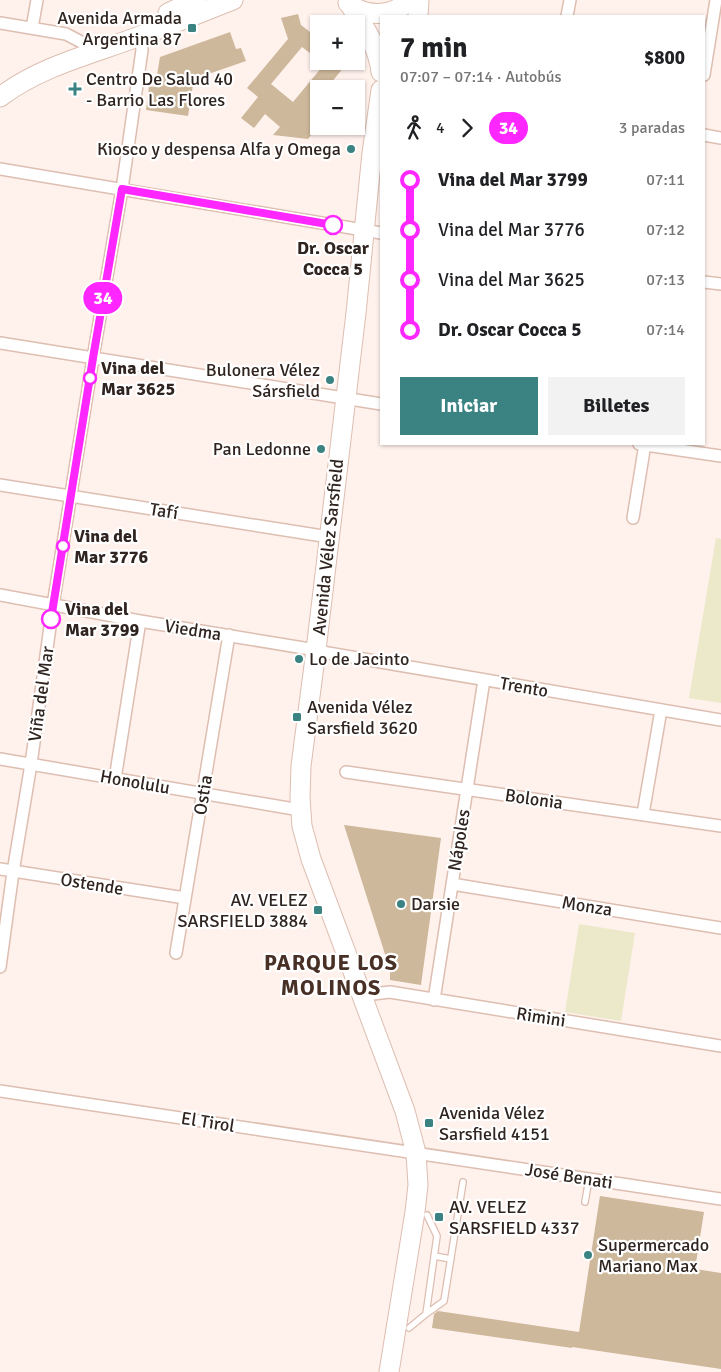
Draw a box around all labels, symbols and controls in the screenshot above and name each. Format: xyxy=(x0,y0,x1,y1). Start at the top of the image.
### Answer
place label: Avenida Armada Argentina 87 xyxy=(57,7,182,50)
map controls xyxy=(310,15,365,135)
button: + xyxy=(310,15,365,70)
marker: Avenida Armada Argentina 87 xyxy=(186,22,198,34)
text: 7 min xyxy=(400,31,468,65)
text: $800 xyxy=(644,46,685,70)
text: 07:07 – 07:14 · Autobús xyxy=(400,67,561,87)
place label: Centro De Salud 40 - Barrio Las Flores xyxy=(86,68,233,111)
button: − xyxy=(310,80,365,135)
marker: Centro De Salud 40 - Barrio Las Flores xyxy=(68,82,82,96)
icon: walk xyxy=(400,114,428,142)
icon: forward xyxy=(453,114,481,142)
text: 34 xyxy=(499,117,518,139)
text: 4 xyxy=(436,118,445,138)
text: 3 paradas xyxy=(619,118,685,138)
place label: Kiosco y despensa Alfa y Omega xyxy=(97,138,341,160)
marker: Kiosco y despensa Alfa y Omega xyxy=(345,143,357,155)
text: Vina del Mar 3799 xyxy=(438,168,588,192)
text: 07:11 xyxy=(646,170,685,190)
marker: Dr. Oscar Cocca 5 xyxy=(323,215,343,235)
text: Vina del Mar 3776 xyxy=(438,218,585,242)
text: 07:12 xyxy=(646,220,685,240)
place label: Dr. Oscar Cocca 5 xyxy=(297,237,370,280)
text: Vina del Mar 3625 xyxy=(438,268,585,292)
text: 07:13 xyxy=(646,270,685,290)
line badge: 34 xyxy=(80,282,126,314)
text: 34 xyxy=(93,287,113,309)
text: Dr. Oscar Cocca 5 xyxy=(438,318,582,342)
text: 07:14 xyxy=(646,320,685,340)
place label: Vina del Mar 3625 xyxy=(101,357,175,400)
place label: Bulonera Vélez Sársfield xyxy=(206,359,320,402)
marker: Vina del Mar 3625 xyxy=(83,371,97,385)
marker: Bulonera Vélez Sársfield xyxy=(324,374,336,386)
button: Iniciar xyxy=(400,377,538,435)
button: Billetes xyxy=(548,377,685,435)
place label: Pan Ledonne xyxy=(213,438,311,460)
marker: Pan Ledonne xyxy=(315,443,327,455)
street label: Avenida Vélez Sarsfield xyxy=(308,458,348,636)
street label: Tafí xyxy=(148,498,180,524)
place label: Vina del Mar 3776 xyxy=(74,525,149,568)
marker: Vina del Mar 3776 xyxy=(56,539,70,553)
place label: Vina del Mar 3799 xyxy=(65,598,140,641)
marker: Vina del Mar 3799 xyxy=(41,609,61,629)
street label: Viedma xyxy=(163,615,223,645)
street label: Viña del Mar xyxy=(23,644,59,743)
place label: Lo de Jacinto xyxy=(309,648,409,670)
marker: Lo de Jacinto xyxy=(293,653,305,665)
street label: Trento xyxy=(498,672,550,702)
place label: Avenida Vélez Sarsfield 3620 xyxy=(307,696,418,739)
marker: Avenida Vélez Sarsfield 3620 xyxy=(291,711,303,723)
street label: Honolulu xyxy=(98,765,172,799)
street label: Ostia xyxy=(189,773,217,817)
street label: Bolonia xyxy=(503,784,565,814)
street label: Nápoles xyxy=(443,807,475,872)
street label: Ostende xyxy=(59,868,125,900)
place label: AV. VELEZ SARSFIELD 3884 xyxy=(178,889,308,932)
street label: Monza xyxy=(560,891,614,921)
place label: Darsie xyxy=(411,893,460,915)
marker: Darsie xyxy=(395,898,407,910)
marker: AV. VELEZ SARSFIELD 3884 xyxy=(312,904,324,916)
district label: PARQUE LOS MOLINOS xyxy=(264,949,398,1001)
street label: Rimini xyxy=(515,1002,567,1032)
place label: Avenida Vélez Sarsfield 4151 xyxy=(439,1102,550,1145)
street label: El Tirol xyxy=(180,1107,236,1137)
marker: Avenida Vélez Sarsfield 4151 xyxy=(423,1117,435,1129)
street label: José Benati xyxy=(524,1158,614,1194)
place label: AV. VELEZ SARSFIELD 4337 xyxy=(449,1196,579,1239)
marker: AV. VELEZ SARSFIELD 4337 xyxy=(433,1211,445,1223)
place label: Supermercado Mariano Max xyxy=(598,1234,709,1277)
marker: Supermercado Mariano Max xyxy=(582,1249,594,1261)

